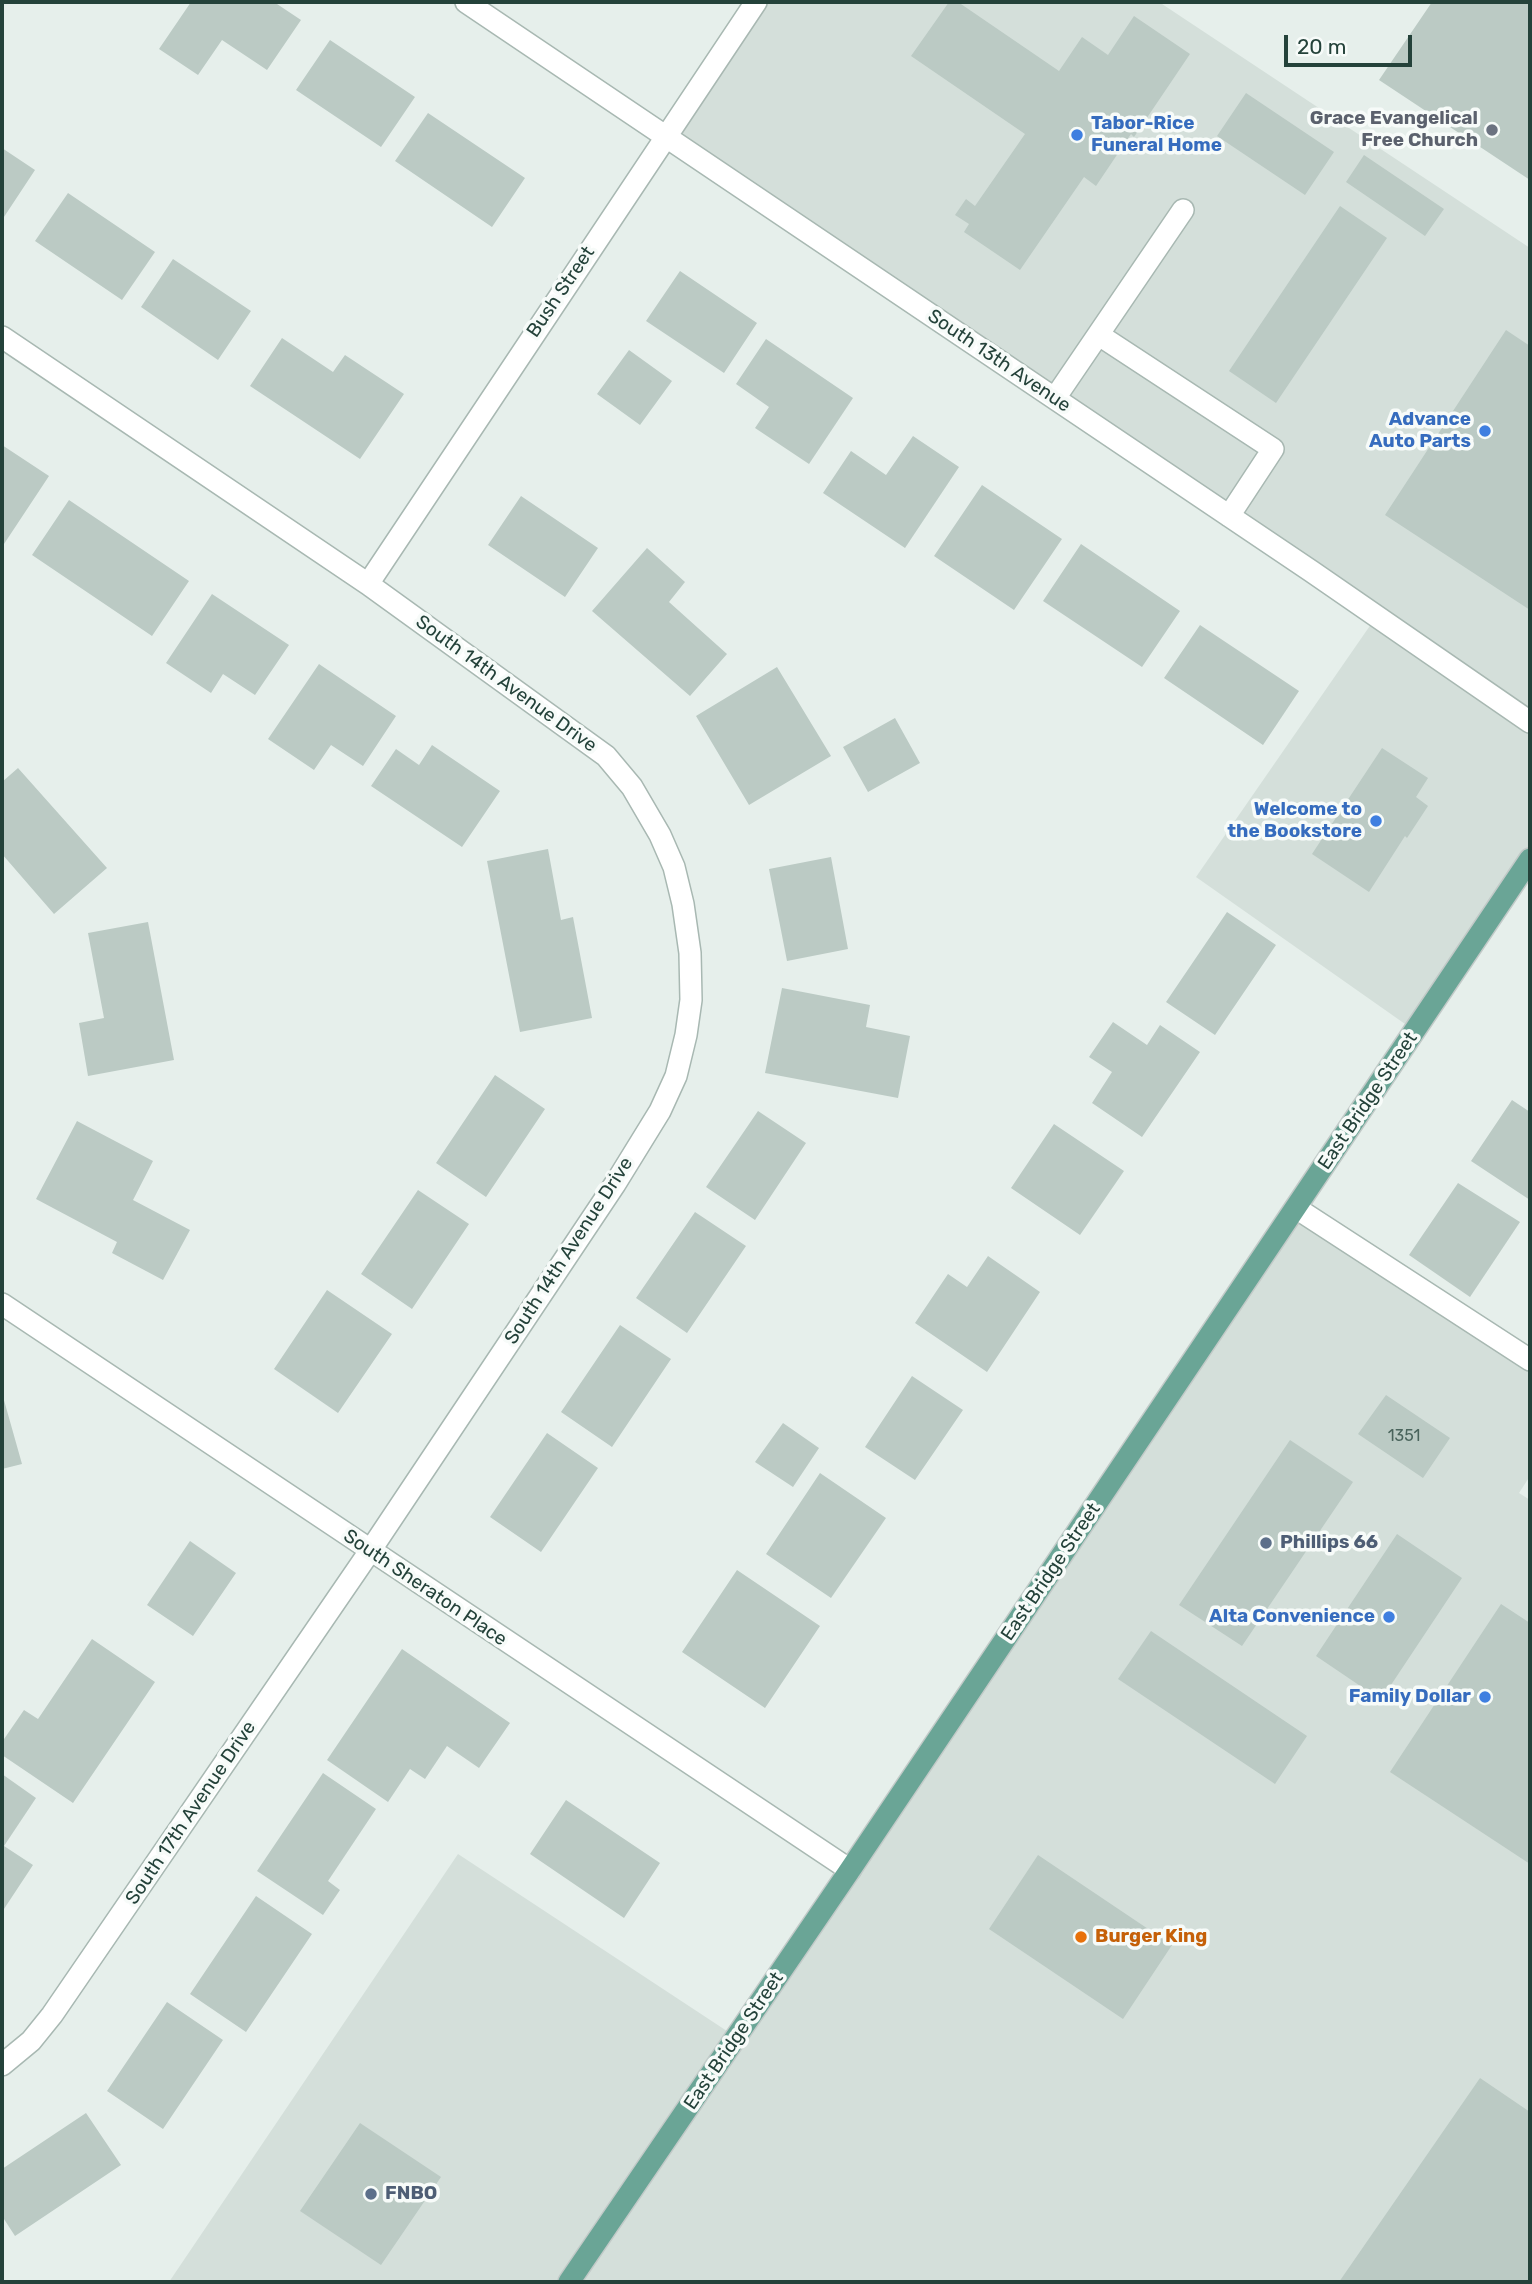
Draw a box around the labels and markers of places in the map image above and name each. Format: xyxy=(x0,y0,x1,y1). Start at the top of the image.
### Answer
place label: Grace Evangelical Free Church xyxy=(1310,108,1478,152)
place label: Tabor-Rice Funeral Home xyxy=(1091,113,1222,157)
marker: Grace Evangelical Free Church xyxy=(1484,122,1500,138)
marker: Tabor-Rice Funeral Home xyxy=(1069,127,1085,143)
place label: Advance Auto Parts xyxy=(1369,409,1471,453)
marker: Advance Auto Parts xyxy=(1477,423,1493,439)
place label: Welcome to the Bookstore xyxy=(1227,799,1362,843)
marker: Welcome to the Bookstore xyxy=(1368,813,1384,829)
place label: Phillips 66 xyxy=(1280,1532,1378,1554)
marker: Phillips 66 xyxy=(1258,1535,1274,1551)
place label: Alta Convenience xyxy=(1209,1606,1375,1628)
marker: Alta Convenience xyxy=(1381,1609,1397,1625)
place label: Family Dollar xyxy=(1349,1686,1471,1708)
marker: Family Dollar xyxy=(1477,1689,1493,1705)
place label: Burger King xyxy=(1095,1926,1207,1948)
marker: Burger King xyxy=(1073,1929,1089,1945)
place label: FNBO xyxy=(385,2183,437,2205)
marker: FNBO xyxy=(363,2186,379,2202)

